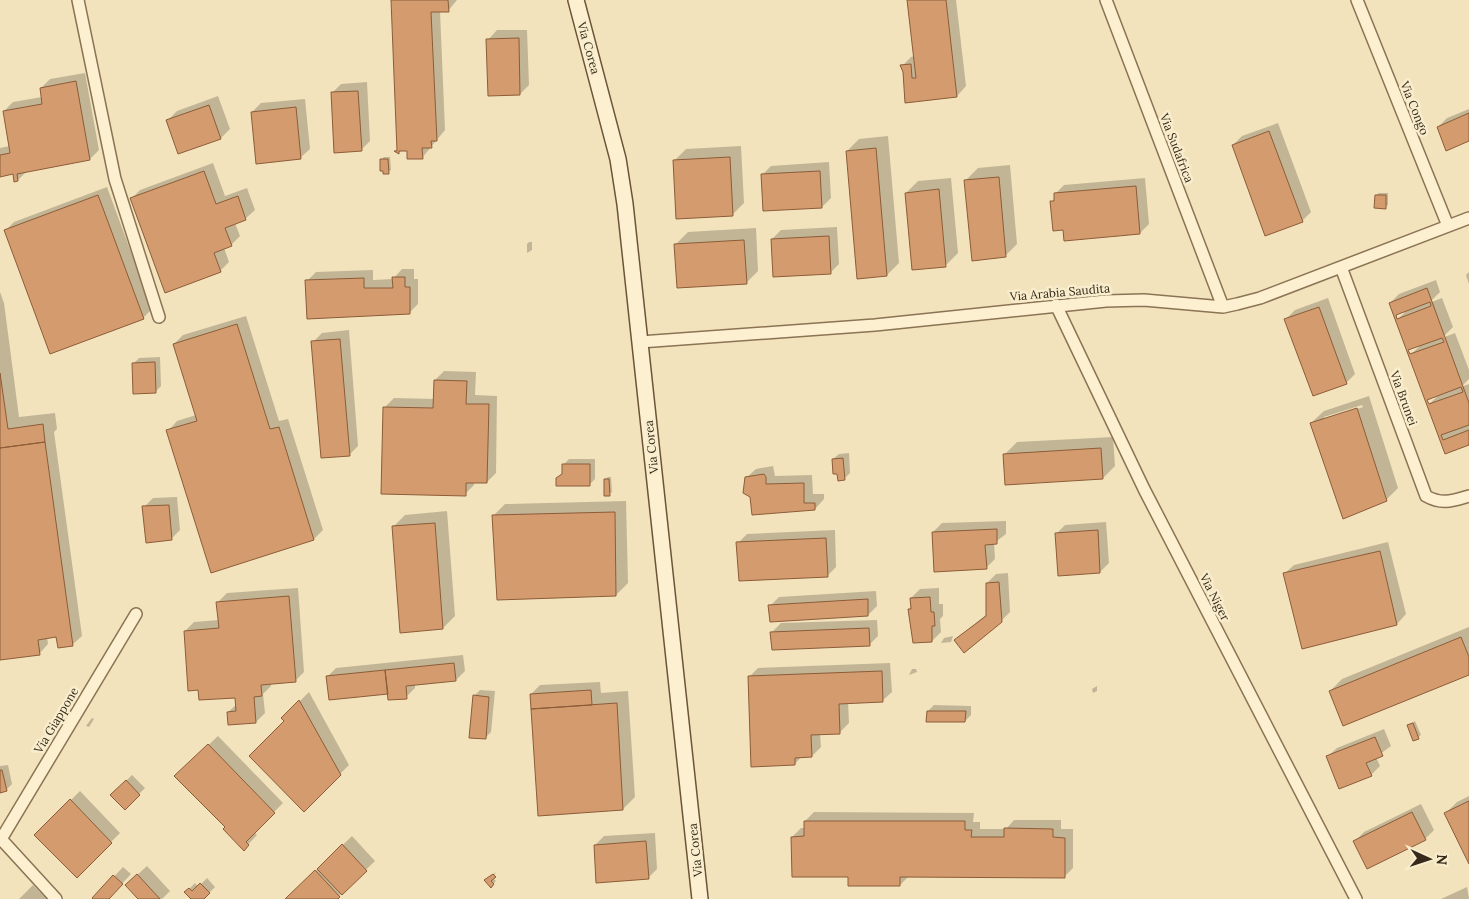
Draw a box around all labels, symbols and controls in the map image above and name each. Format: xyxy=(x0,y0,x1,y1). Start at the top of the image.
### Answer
street label: Via Corea xyxy=(574,19,604,76)
street label: Via Congo xyxy=(1397,78,1433,137)
street label: Via Sudafrica xyxy=(1157,110,1197,185)
street label: Via Arabia Saudita xyxy=(1008,280,1111,304)
street label: Via Brunei xyxy=(1387,368,1421,427)
street label: Via Corea xyxy=(641,420,661,475)
street label: Via Niger xyxy=(1196,570,1234,624)
street label: Via Giappone xyxy=(30,684,82,757)
street label: Via Corea xyxy=(685,823,705,878)
north arrow xyxy=(1404,834,1454,884)
text: N xyxy=(1433,854,1451,866)

